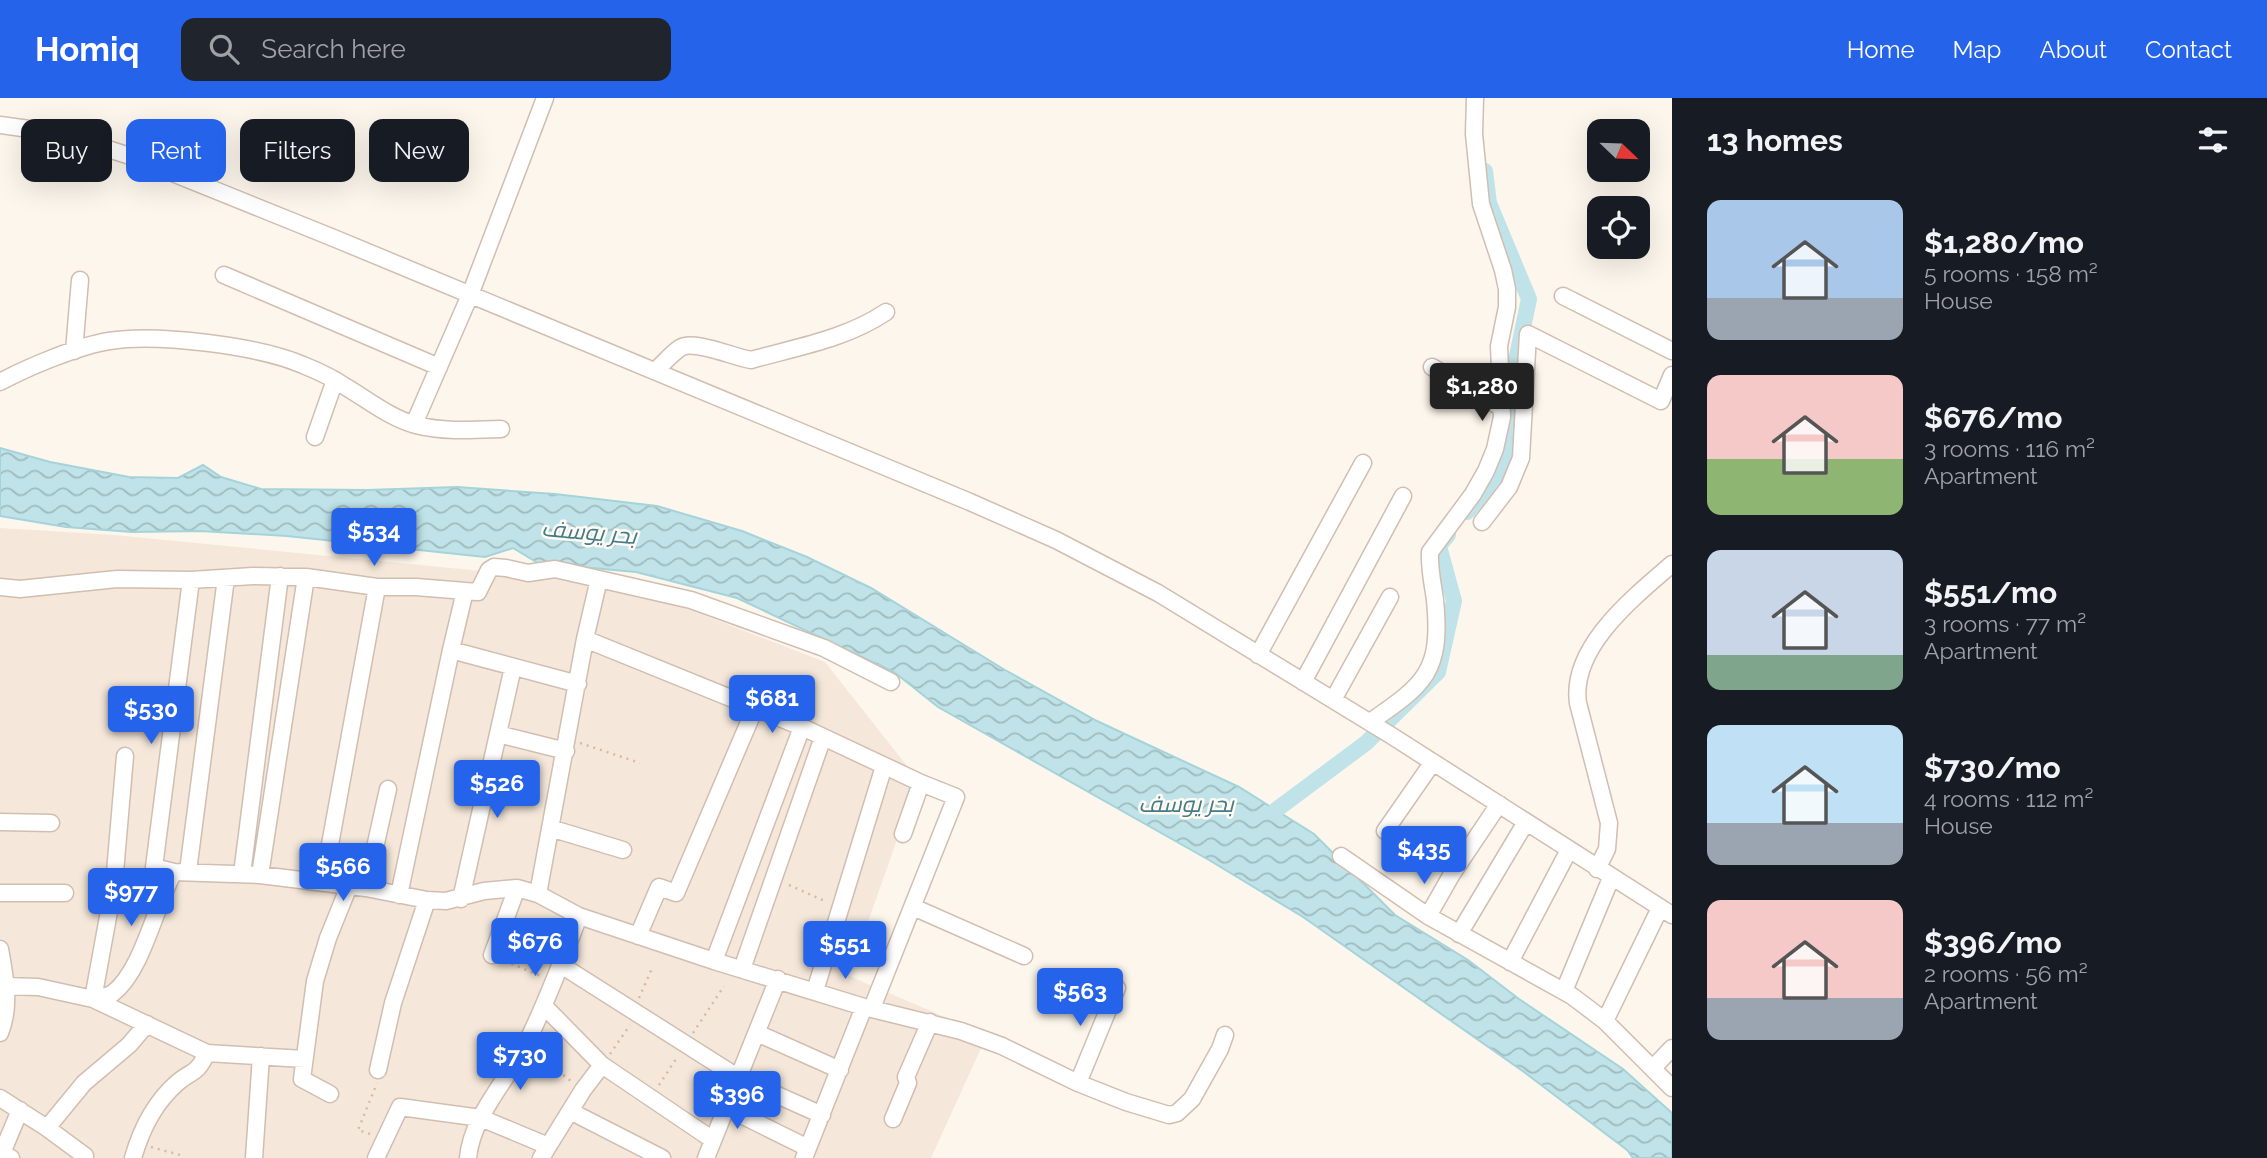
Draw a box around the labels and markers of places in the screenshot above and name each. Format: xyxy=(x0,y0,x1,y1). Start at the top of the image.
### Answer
pin: $1,280 xyxy=(1425,364,1539,423)
pin: $534 xyxy=(333,508,415,568)
pin: $681 xyxy=(731,676,813,735)
pin: $530 xyxy=(110,686,192,746)
pin: $526 xyxy=(456,760,538,820)
pin: $435 xyxy=(1383,826,1465,886)
pin: $566 xyxy=(302,844,384,903)
pin: $977 xyxy=(90,868,172,928)
pin: $676 xyxy=(494,918,576,978)
pin: $551 xyxy=(804,922,886,981)
pin: $563 xyxy=(1039,968,1121,1028)
pin: $730 xyxy=(479,1032,561,1092)
pin: $396 xyxy=(696,1072,778,1131)

